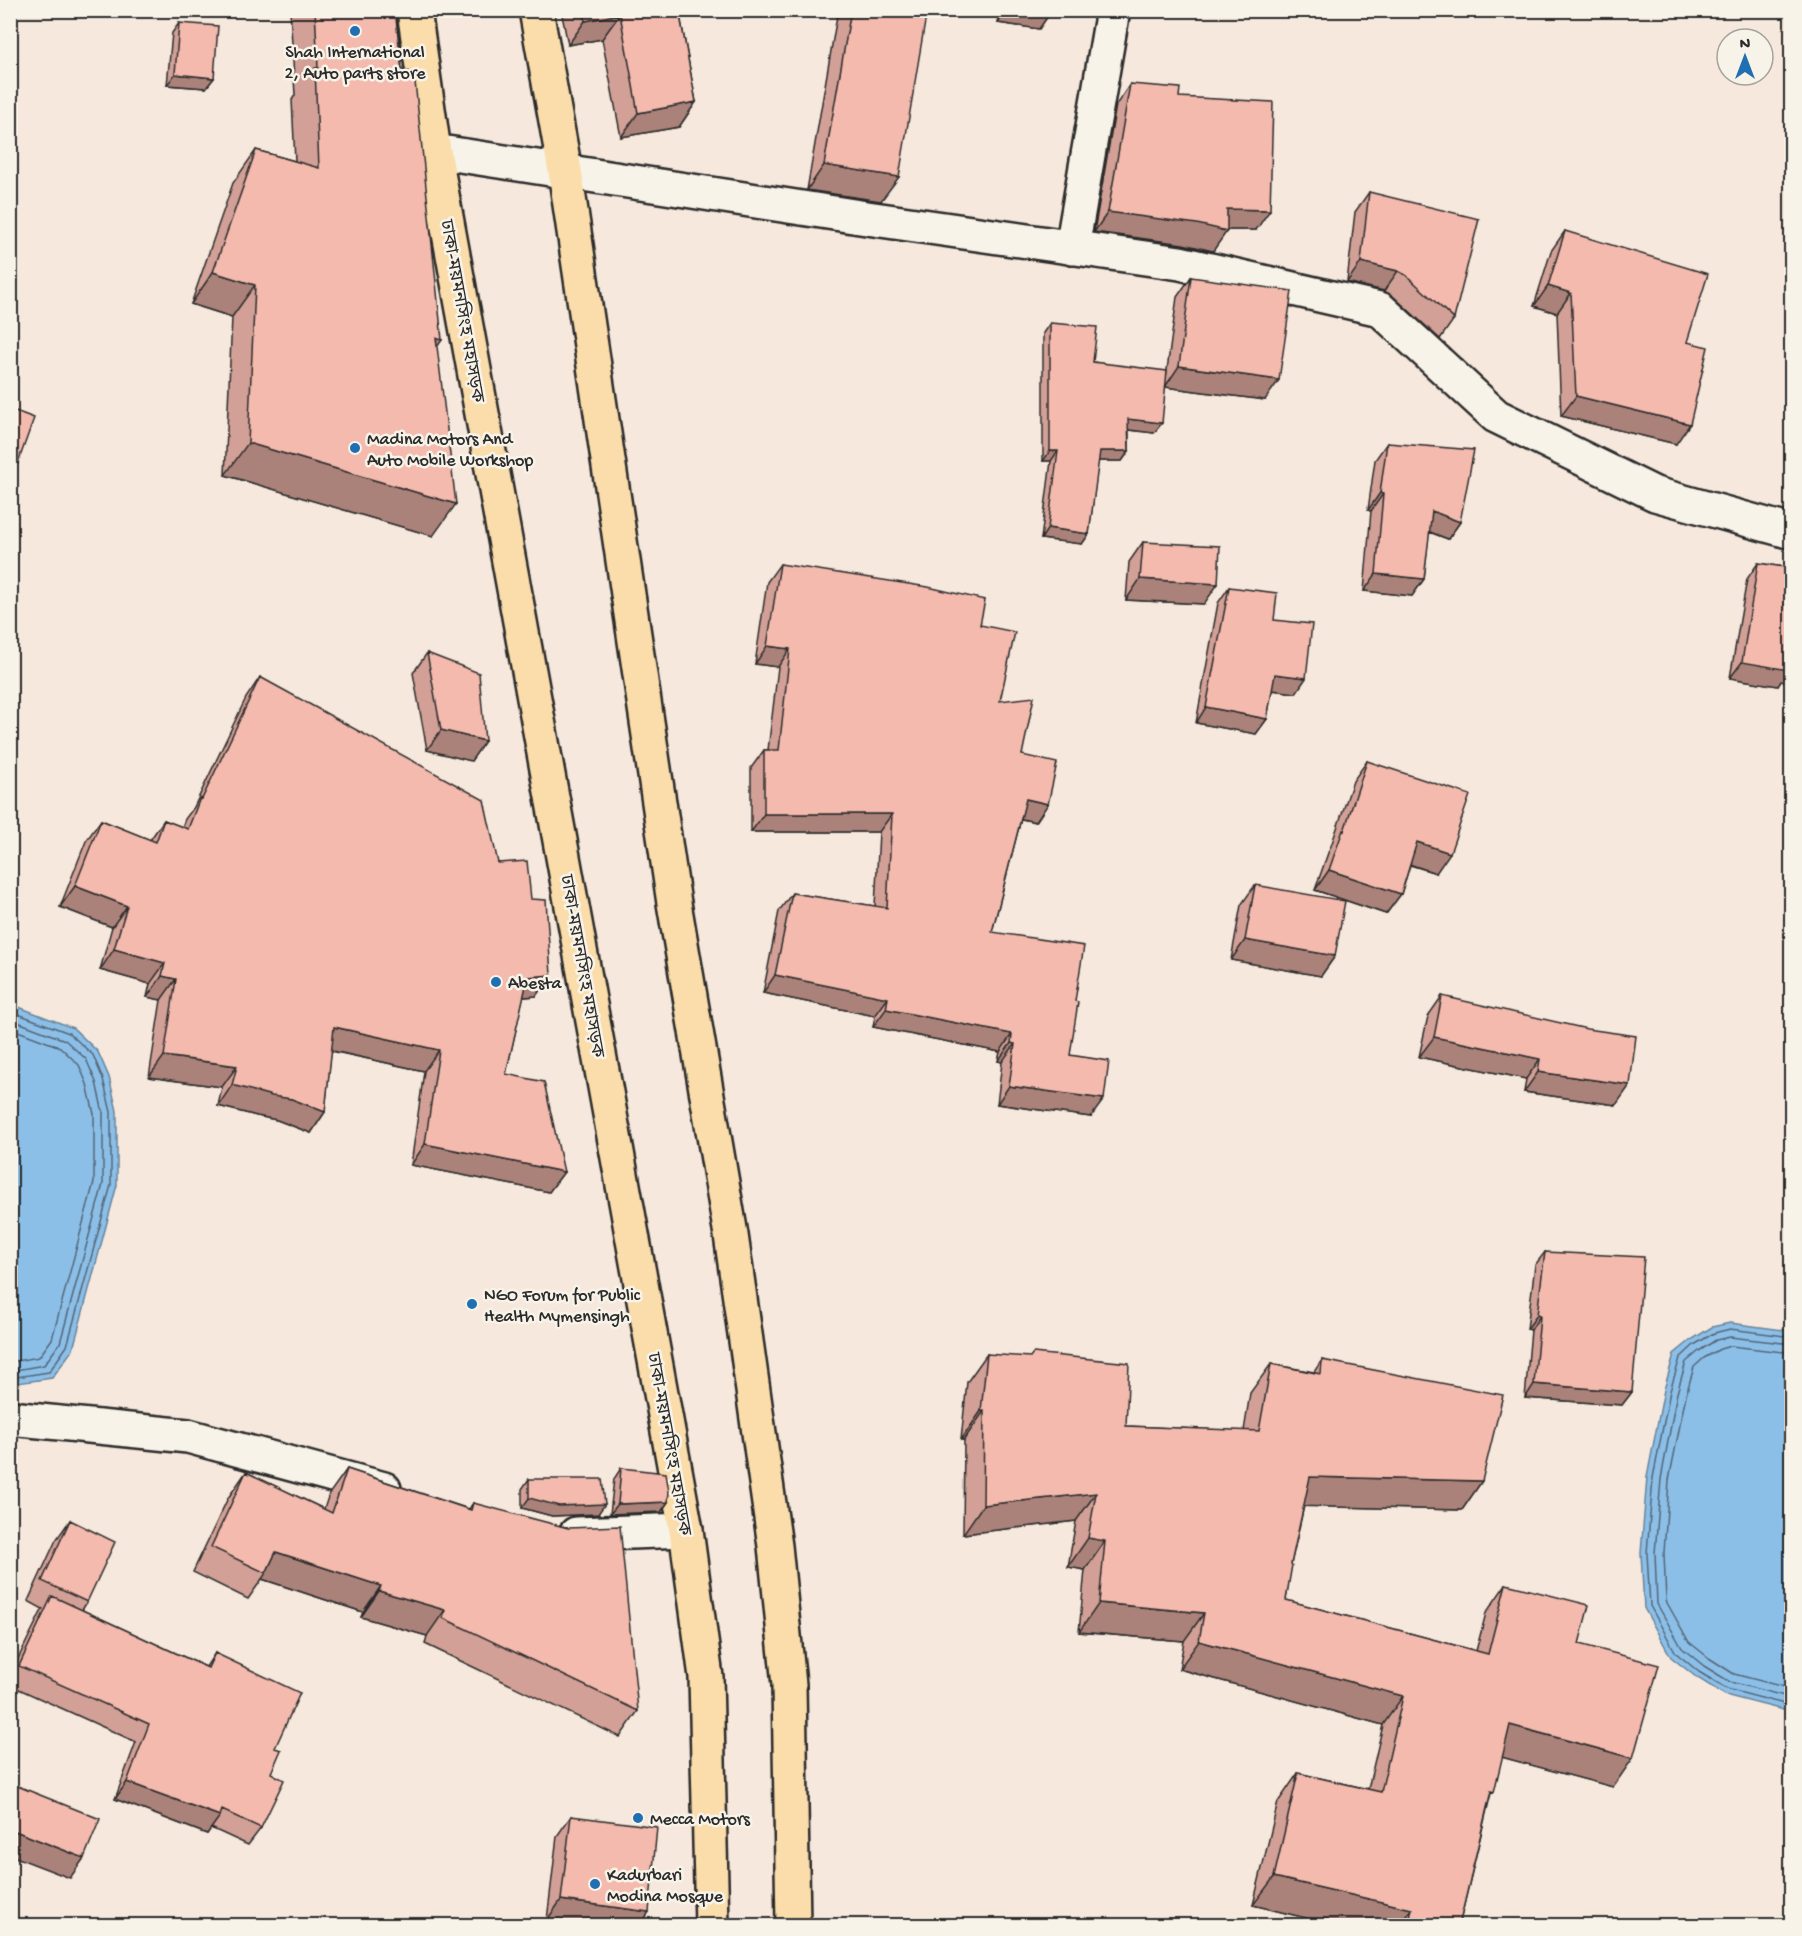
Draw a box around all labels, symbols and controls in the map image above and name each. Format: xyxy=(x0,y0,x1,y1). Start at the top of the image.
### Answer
marker: Shah International 2, Auto parts store xyxy=(348,24,362,38)
north arrow xyxy=(1715,27,1775,87)
text: N xyxy=(1740,36,1751,55)
place label: Shah International 2, Auto parts store xyxy=(284,43,426,85)
street label: ঢাকা-ময়মনসিংহ মহাসড়ক xyxy=(434,217,489,405)
place label: Madina Motors And Auto Mobile Workshop xyxy=(367,430,533,472)
marker: Madina Motors And Auto Mobile Workshop xyxy=(348,441,362,455)
street label: ঢাকা-ময়মনসিংহ মহাসড়ক xyxy=(554,872,609,1060)
place label: Abesta xyxy=(508,974,562,995)
marker: Abesta xyxy=(489,975,503,989)
place label: NGO Forum for Public Health Mymensingh xyxy=(484,1286,641,1328)
marker: NGO Forum for Public Health Mymensingh xyxy=(465,1297,479,1311)
street label: ঢাকা-ময়মনসিংহ মহাসড়ক xyxy=(641,1350,696,1538)
place label: Mecca Motors xyxy=(650,1810,751,1831)
marker: Mecca Motors xyxy=(631,1811,645,1825)
place label: Kadurbari Modina Mosque xyxy=(607,1866,724,1908)
marker: Kadurbari Modina Mosque xyxy=(588,1877,602,1891)

